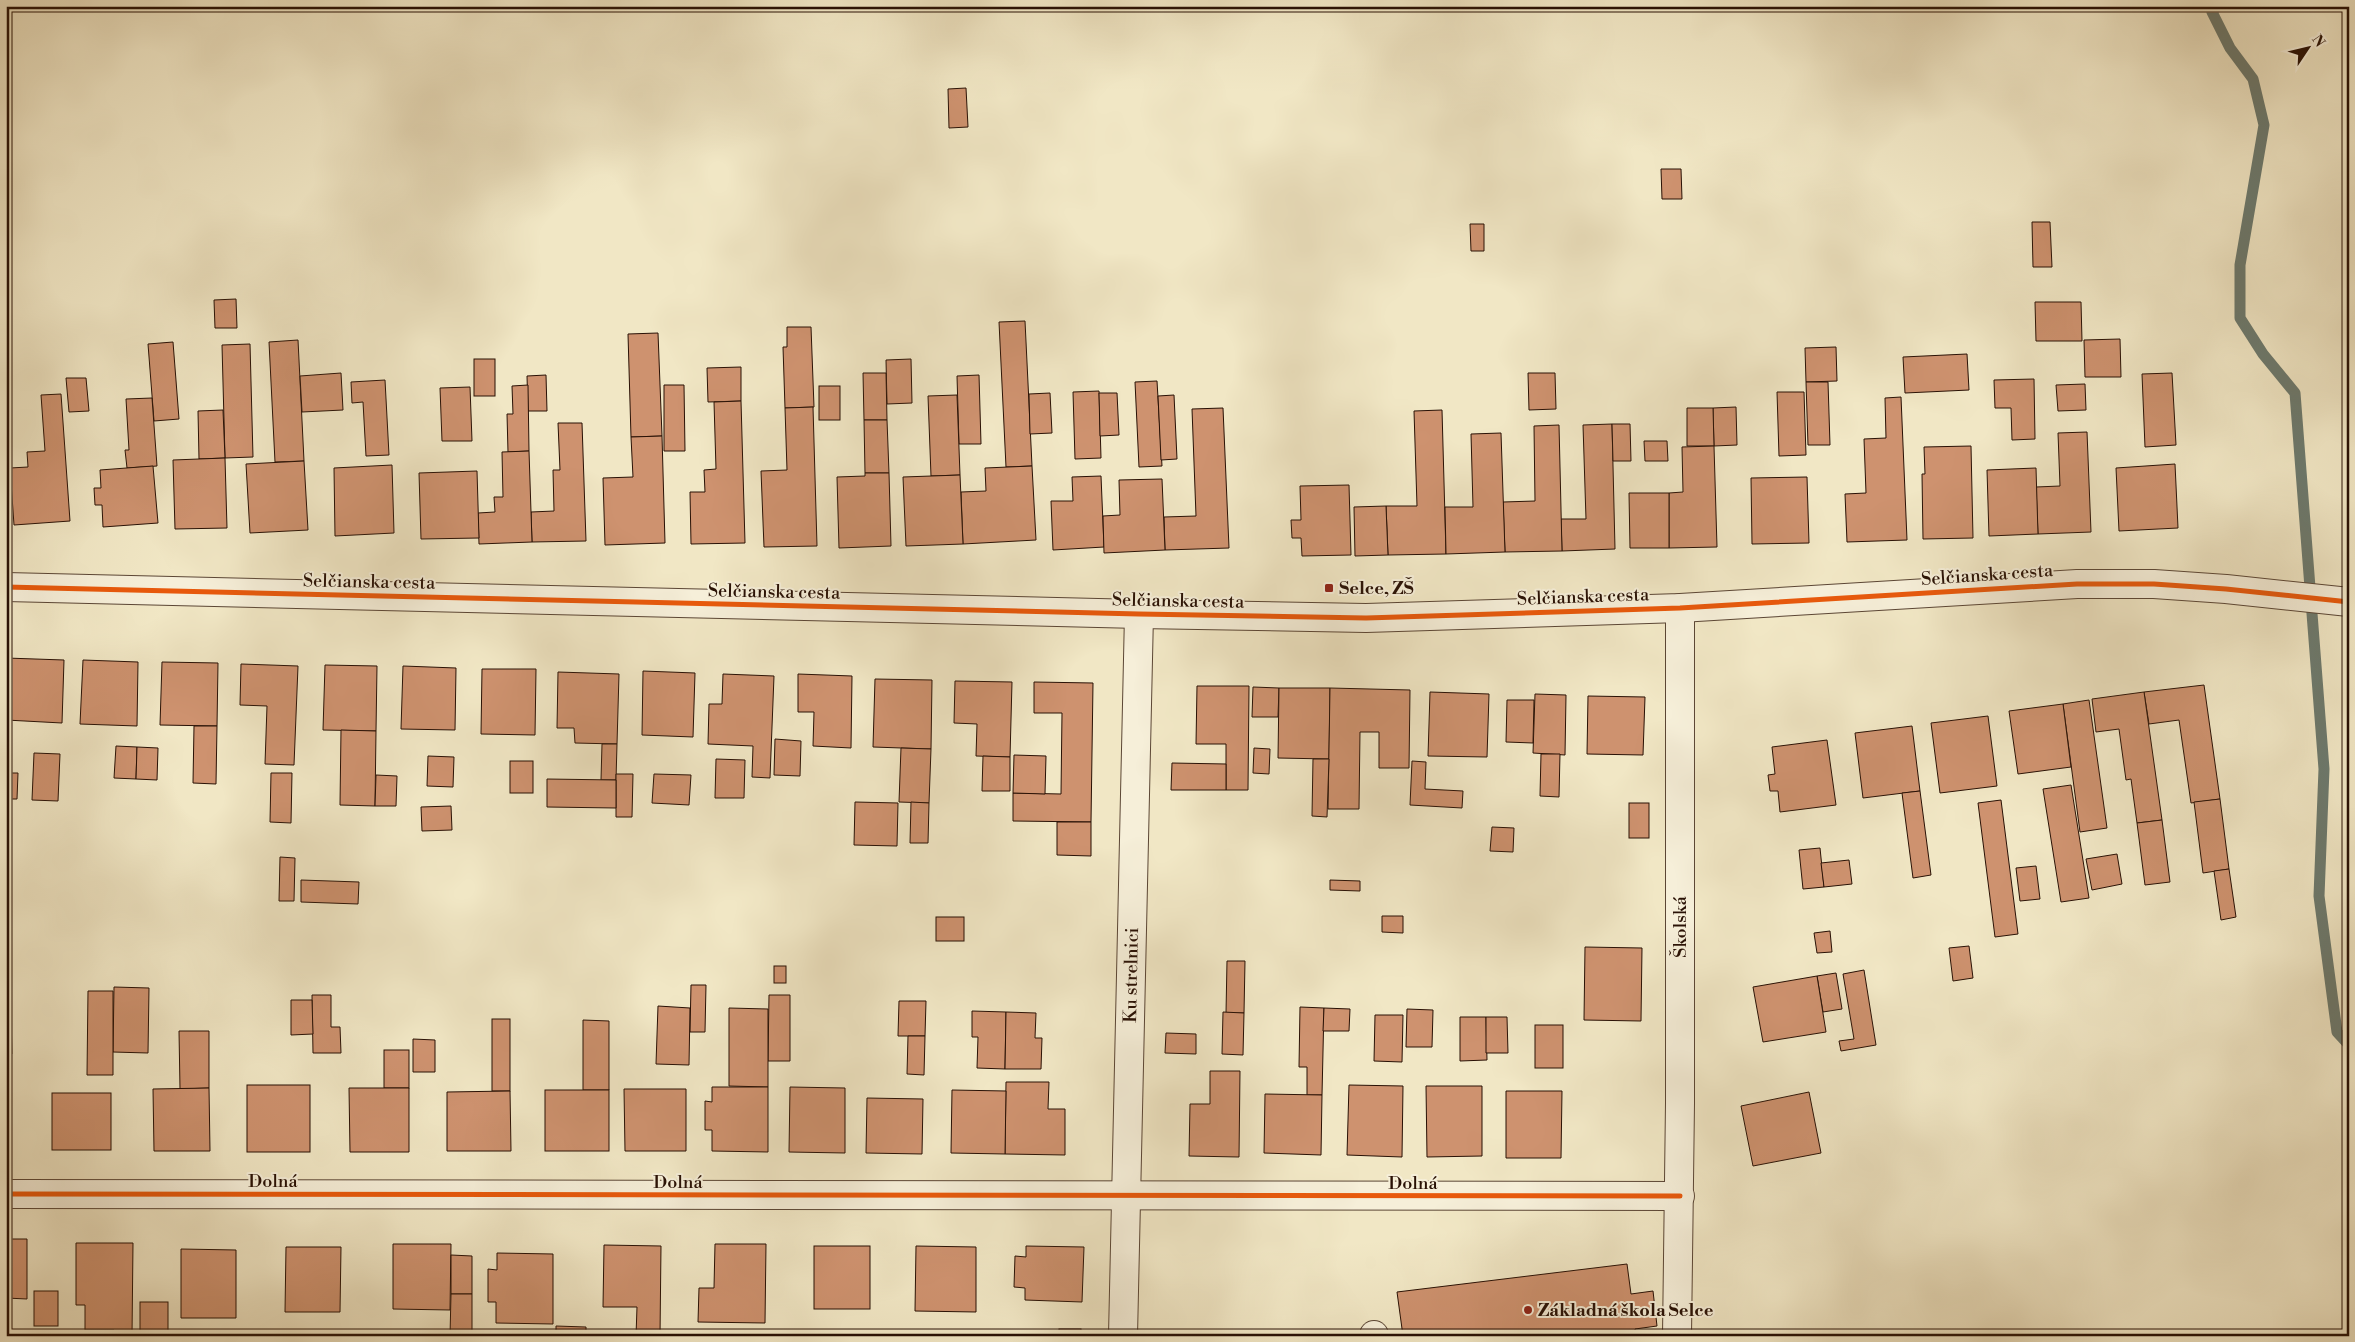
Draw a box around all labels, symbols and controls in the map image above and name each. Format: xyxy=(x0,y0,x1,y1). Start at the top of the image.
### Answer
north arrow xyxy=(2282,22,2332,72)
text: N xyxy=(2307,31,2328,51)
street label: Selčianska cesta xyxy=(1920,559,2055,591)
street label: Selčianska cesta xyxy=(303,569,436,595)
place label: Selce, ZŠ xyxy=(1339,577,1414,600)
street label: Selčianska cesta xyxy=(708,579,841,605)
marker: Selce, ZŠ xyxy=(1323,582,1335,594)
street label: Selčianska cesta xyxy=(1517,583,1650,611)
street label: Selčianska cesta xyxy=(1112,588,1245,614)
street label: Školská xyxy=(1669,895,1692,958)
street label: Ku strelnici xyxy=(1118,927,1144,1023)
street label: Dolná xyxy=(248,1170,299,1193)
street label: Dolná xyxy=(653,1171,704,1194)
street label: Dolná xyxy=(1388,1172,1439,1195)
place label: Základná škola Selce xyxy=(1538,1299,1714,1322)
marker: Základná škola Selce xyxy=(1522,1304,1534,1316)

